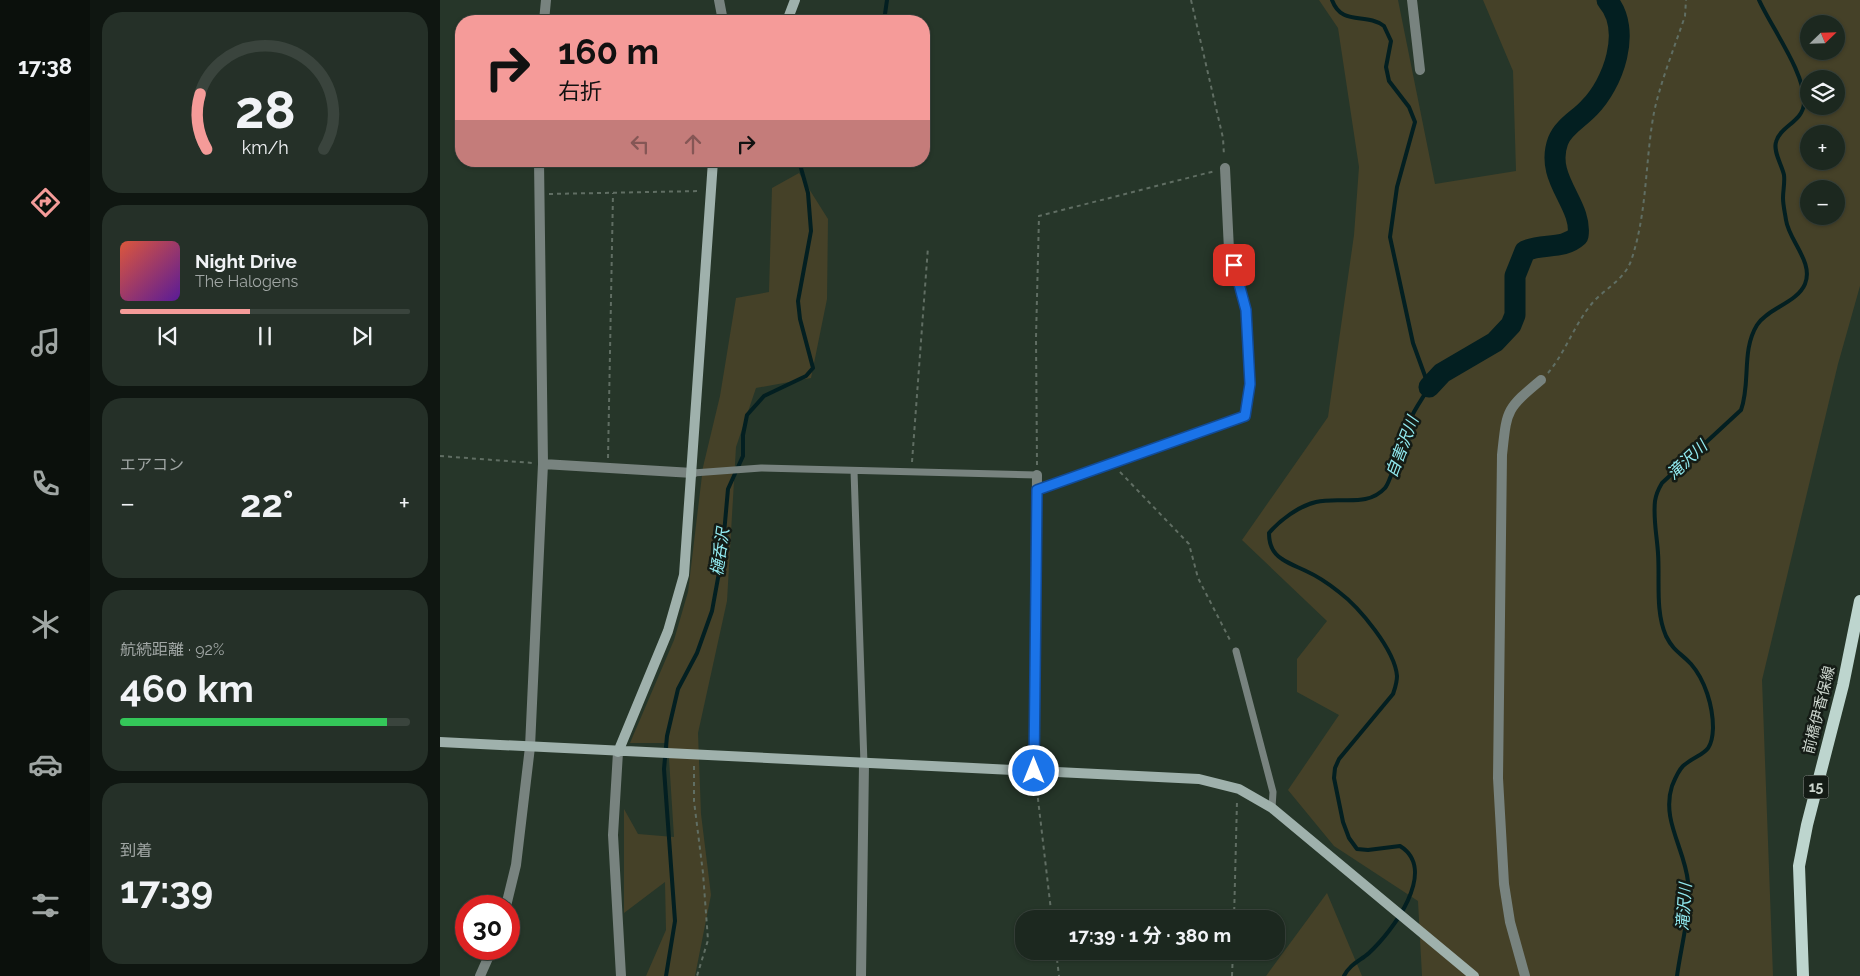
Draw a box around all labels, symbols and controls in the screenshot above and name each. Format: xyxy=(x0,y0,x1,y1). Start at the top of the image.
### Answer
north arrow xyxy=(1800,15,1845,60)
map controls xyxy=(1800,15,1845,225)
text: 160 m xyxy=(558,31,659,72)
icon: right xyxy=(475,35,540,100)
text: 17:38 xyxy=(18,53,72,79)
button: layers xyxy=(1800,70,1845,115)
text: 右折 xyxy=(558,78,602,104)
text: 28 xyxy=(235,79,295,140)
button: + xyxy=(1800,125,1845,170)
icon: left xyxy=(626,130,654,158)
icon: ahead xyxy=(679,130,707,158)
icon: right xyxy=(732,130,760,158)
text: km/h xyxy=(241,137,289,158)
button: − xyxy=(1800,180,1845,225)
icon: directions xyxy=(28,185,63,220)
pin xyxy=(1213,244,1255,286)
text: Night Drive xyxy=(195,250,297,272)
icon: arrive xyxy=(1220,251,1248,279)
text: The Halogens xyxy=(195,272,298,291)
icon: previous xyxy=(154,322,182,350)
icon: pause xyxy=(251,322,279,350)
icon: next xyxy=(348,322,376,350)
icon: music xyxy=(28,325,63,360)
water label: 自害沢川 xyxy=(1382,412,1423,480)
water label: 滝沢川 xyxy=(1663,435,1712,483)
text: エアコン xyxy=(120,455,184,474)
icon: phone xyxy=(28,466,63,501)
text: 22° xyxy=(240,481,293,526)
text: − xyxy=(120,487,135,520)
text: + xyxy=(398,487,410,520)
water label: 樋呑沢 xyxy=(707,525,733,577)
icon: climate xyxy=(28,607,63,642)
text: 航続距離 · 92% xyxy=(120,640,224,659)
street label: 前橋伊香保線 xyxy=(1799,664,1839,756)
text: 460 km xyxy=(120,666,254,711)
position arrow xyxy=(1007,744,1059,796)
icon: car xyxy=(28,747,63,782)
road number: 15 xyxy=(1804,776,1828,799)
text: 到着 xyxy=(120,841,152,860)
text: 17:39 xyxy=(120,867,213,912)
water label: 滝沢川 xyxy=(1673,880,1695,932)
icon: filters xyxy=(28,888,63,923)
speed limit sign: 30 xyxy=(455,895,520,960)
text: 17:39 · 1 分 · 380 m xyxy=(1069,924,1231,946)

